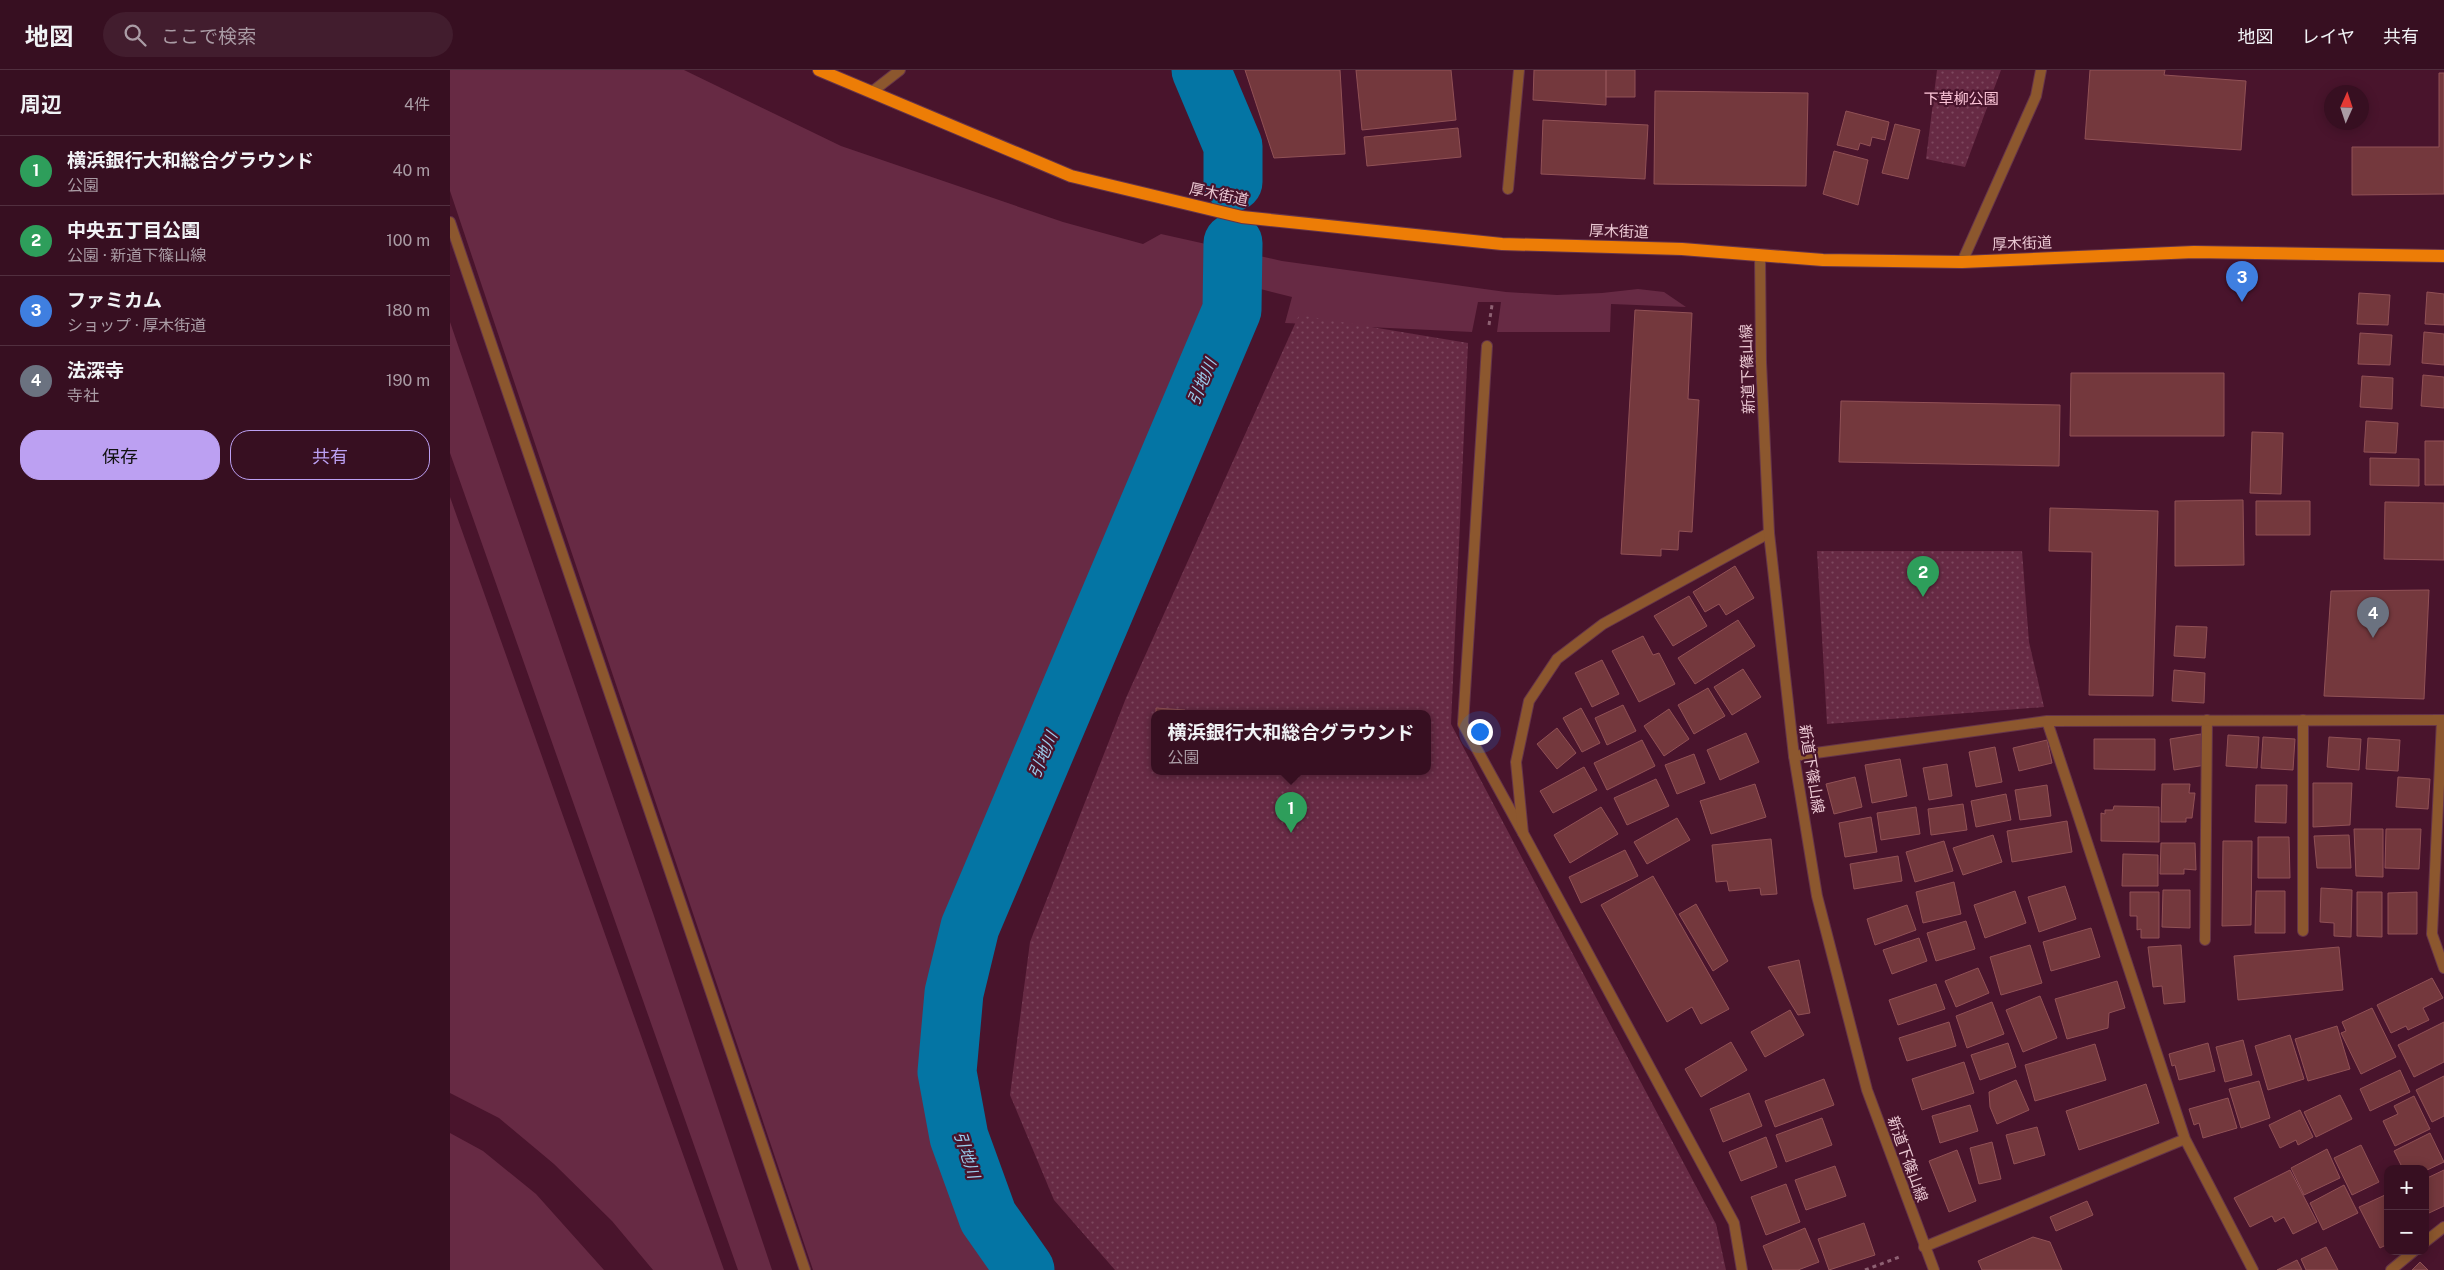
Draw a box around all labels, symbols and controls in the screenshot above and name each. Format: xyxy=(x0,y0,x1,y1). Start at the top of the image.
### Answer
search box xyxy=(103,12,453,57)
icon: search xyxy=(121,21,149,49)
text: 地図 xyxy=(25,22,73,50)
text: ここで検索 xyxy=(161,25,256,47)
text: 地図 xyxy=(2238,26,2274,47)
text: レイヤ xyxy=(2302,26,2355,47)
text: 共有 xyxy=(2383,26,2419,47)
north arrow xyxy=(2324,85,2369,130)
park label: 下草柳公園 xyxy=(1923,90,1999,107)
text: 周辺 xyxy=(20,92,62,117)
text: 4件 xyxy=(404,95,430,114)
text: 横浜銀行大和総合グラウンド xyxy=(67,149,314,171)
text: 1 xyxy=(33,161,39,180)
text: 40 m xyxy=(392,161,430,180)
text: 公園 xyxy=(67,176,99,195)
street label: 厚木街道 xyxy=(1188,179,1250,209)
text: 中央五丁目公園 xyxy=(67,219,200,241)
street label: 厚木街道 xyxy=(1589,221,1649,241)
text: 2 xyxy=(31,231,41,250)
text: 100 m xyxy=(386,231,430,250)
street label: 厚木街道 xyxy=(1992,233,2052,253)
text: 公園 · 新道下篠山線 xyxy=(67,246,206,265)
pin: 3 xyxy=(2226,261,2258,302)
text: ファミカム xyxy=(67,289,162,311)
text: 3 xyxy=(31,301,41,320)
text: 180 m xyxy=(386,301,430,320)
text: ショップ · 厚木街道 xyxy=(67,316,206,335)
street label: 新道下篠山線 xyxy=(1737,324,1757,414)
water label: 引地川 xyxy=(1184,354,1221,408)
text: 法深寺 xyxy=(67,359,124,381)
text: 4 xyxy=(31,371,41,390)
text: 190 m xyxy=(386,371,430,390)
text: 寺社 xyxy=(67,386,99,405)
button: 保存 xyxy=(20,430,220,480)
button: 共有 xyxy=(230,430,430,480)
pin: 2 xyxy=(1907,556,1939,597)
pin: 4 xyxy=(2357,597,2389,638)
popup xyxy=(1151,710,1431,775)
your location xyxy=(1467,719,1493,745)
text: 横浜銀行大和総合グラウンド xyxy=(1167,721,1415,743)
street label: 新道下篠山線 xyxy=(1797,723,1827,815)
water label: 引地川 xyxy=(1025,727,1062,781)
text: 公園 xyxy=(1167,748,1200,767)
pin: 1 xyxy=(1275,792,1307,833)
street label: 新道下篠山線 xyxy=(1885,1114,1931,1204)
water label: 引地川 xyxy=(951,1129,984,1183)
map controls xyxy=(2384,1165,2429,1255)
button: + xyxy=(2384,1165,2429,1210)
button: − xyxy=(2384,1210,2429,1255)

